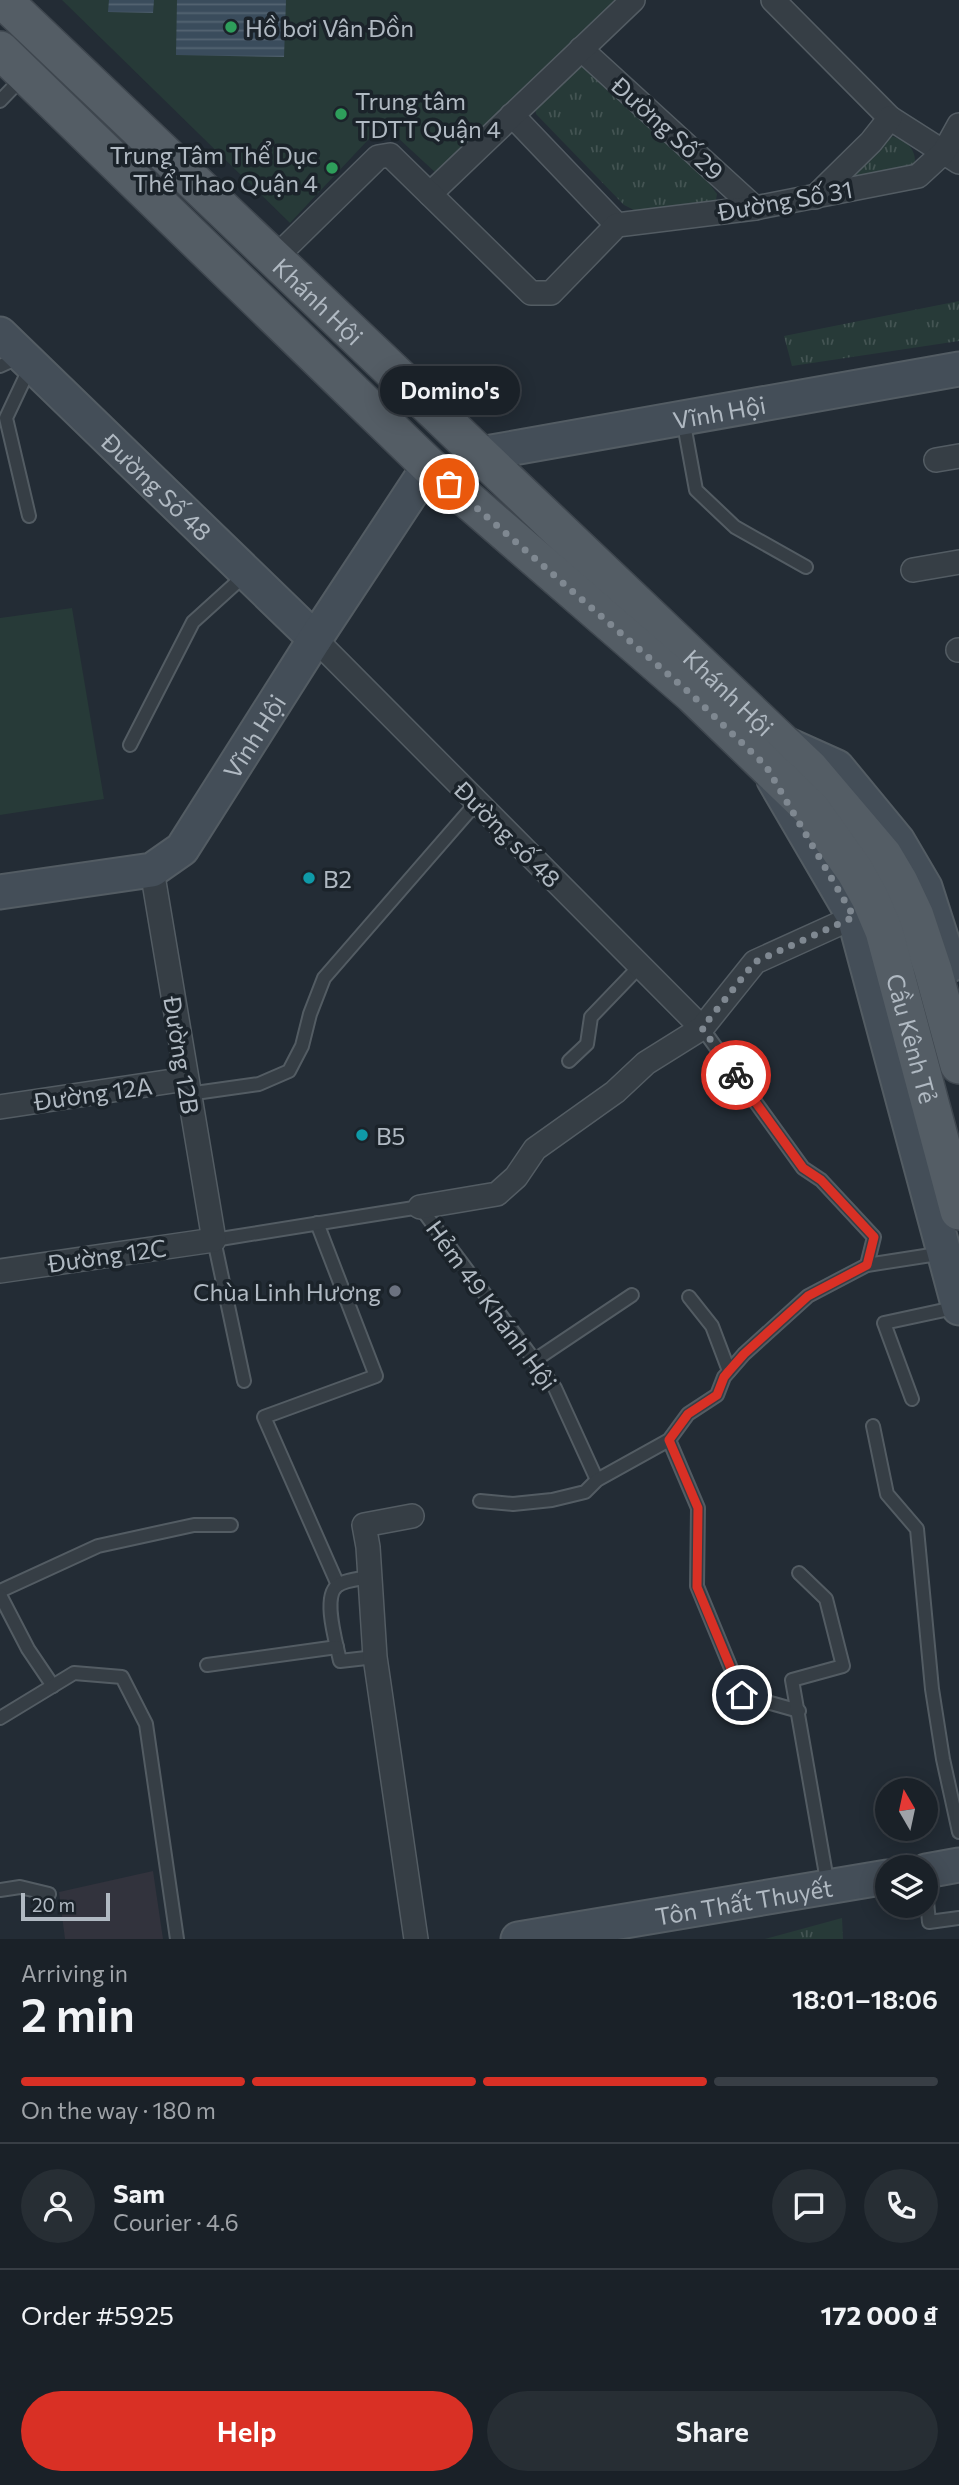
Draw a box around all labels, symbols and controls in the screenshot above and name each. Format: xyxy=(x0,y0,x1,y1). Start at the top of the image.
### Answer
place label: Hồ bơi Vân Đồn xyxy=(245,13,414,42)
marker: Hồ bơi Vân Đồn xyxy=(223,19,239,35)
street label: Đường Số 29 xyxy=(605,70,730,186)
place label: Trung tâm TDTT Quận 4 xyxy=(355,86,501,143)
marker: Trung tâm TDTT Quận 4 xyxy=(333,106,349,122)
place label: Trung Tâm Thể Dục Thể Thao Quận 4 xyxy=(110,140,318,197)
marker: Trung Tâm Thể Dục Thể Thao Quận 4 xyxy=(324,160,340,176)
street label: Đường Số 31 xyxy=(714,174,855,226)
street label: Khánh Hội xyxy=(268,251,370,350)
callout: Domino's xyxy=(379,365,519,414)
text: Domino's xyxy=(400,376,500,404)
street label: Vĩnh Hội xyxy=(671,389,768,434)
street label: Đường Số 48 xyxy=(96,426,218,546)
pin xyxy=(419,454,479,514)
icon: bag xyxy=(430,465,468,503)
street label: Khánh Hội xyxy=(678,642,780,741)
street label: Vĩnh Hội xyxy=(216,689,291,783)
street label: Đường số 48 xyxy=(448,774,567,893)
place label: B2 xyxy=(323,864,352,893)
marker: B2 xyxy=(301,870,317,886)
street label: Cầu Kênh Tẻ xyxy=(882,970,944,1106)
street label: Đường 12B xyxy=(158,993,206,1116)
courier xyxy=(701,1040,771,1110)
icon: bike xyxy=(717,1056,755,1094)
street label: Đường 12A xyxy=(31,1070,154,1116)
place label: B5 xyxy=(376,1121,405,1150)
marker: B5 xyxy=(354,1127,370,1143)
street label: Hẻm 49 Khánh Hội xyxy=(421,1215,563,1395)
street label: Đường 12C xyxy=(45,1232,168,1278)
place label: Chùa Linh Hương xyxy=(193,1277,381,1306)
marker: Chùa Linh Hương xyxy=(387,1283,403,1299)
pin xyxy=(712,1665,772,1725)
icon: home xyxy=(723,1676,761,1714)
north arrow xyxy=(875,1778,938,1841)
map controls xyxy=(875,1778,938,1918)
button: layers xyxy=(875,1855,938,1918)
street label: Tôn Thất Thuyết xyxy=(653,1872,835,1930)
scale bar xyxy=(21,1890,110,1922)
text: 20 m xyxy=(32,1893,75,1916)
text: Arriving in xyxy=(21,1959,128,1987)
text: 18:01–18:06 xyxy=(792,1983,938,2014)
text: 2 min xyxy=(21,1985,135,2041)
text: On the way · 180 m xyxy=(21,2096,216,2124)
button: person xyxy=(21,2169,95,2243)
button: chat xyxy=(772,2169,846,2243)
button: phone xyxy=(864,2169,938,2243)
text: Sam xyxy=(113,2177,165,2208)
text: Courier · 4.6 xyxy=(113,2208,239,2236)
text: Order #5925 xyxy=(21,2299,174,2330)
text: 172 000 ₫ xyxy=(821,2299,938,2330)
button: Help xyxy=(21,2391,473,2471)
button: Share xyxy=(487,2391,938,2471)

